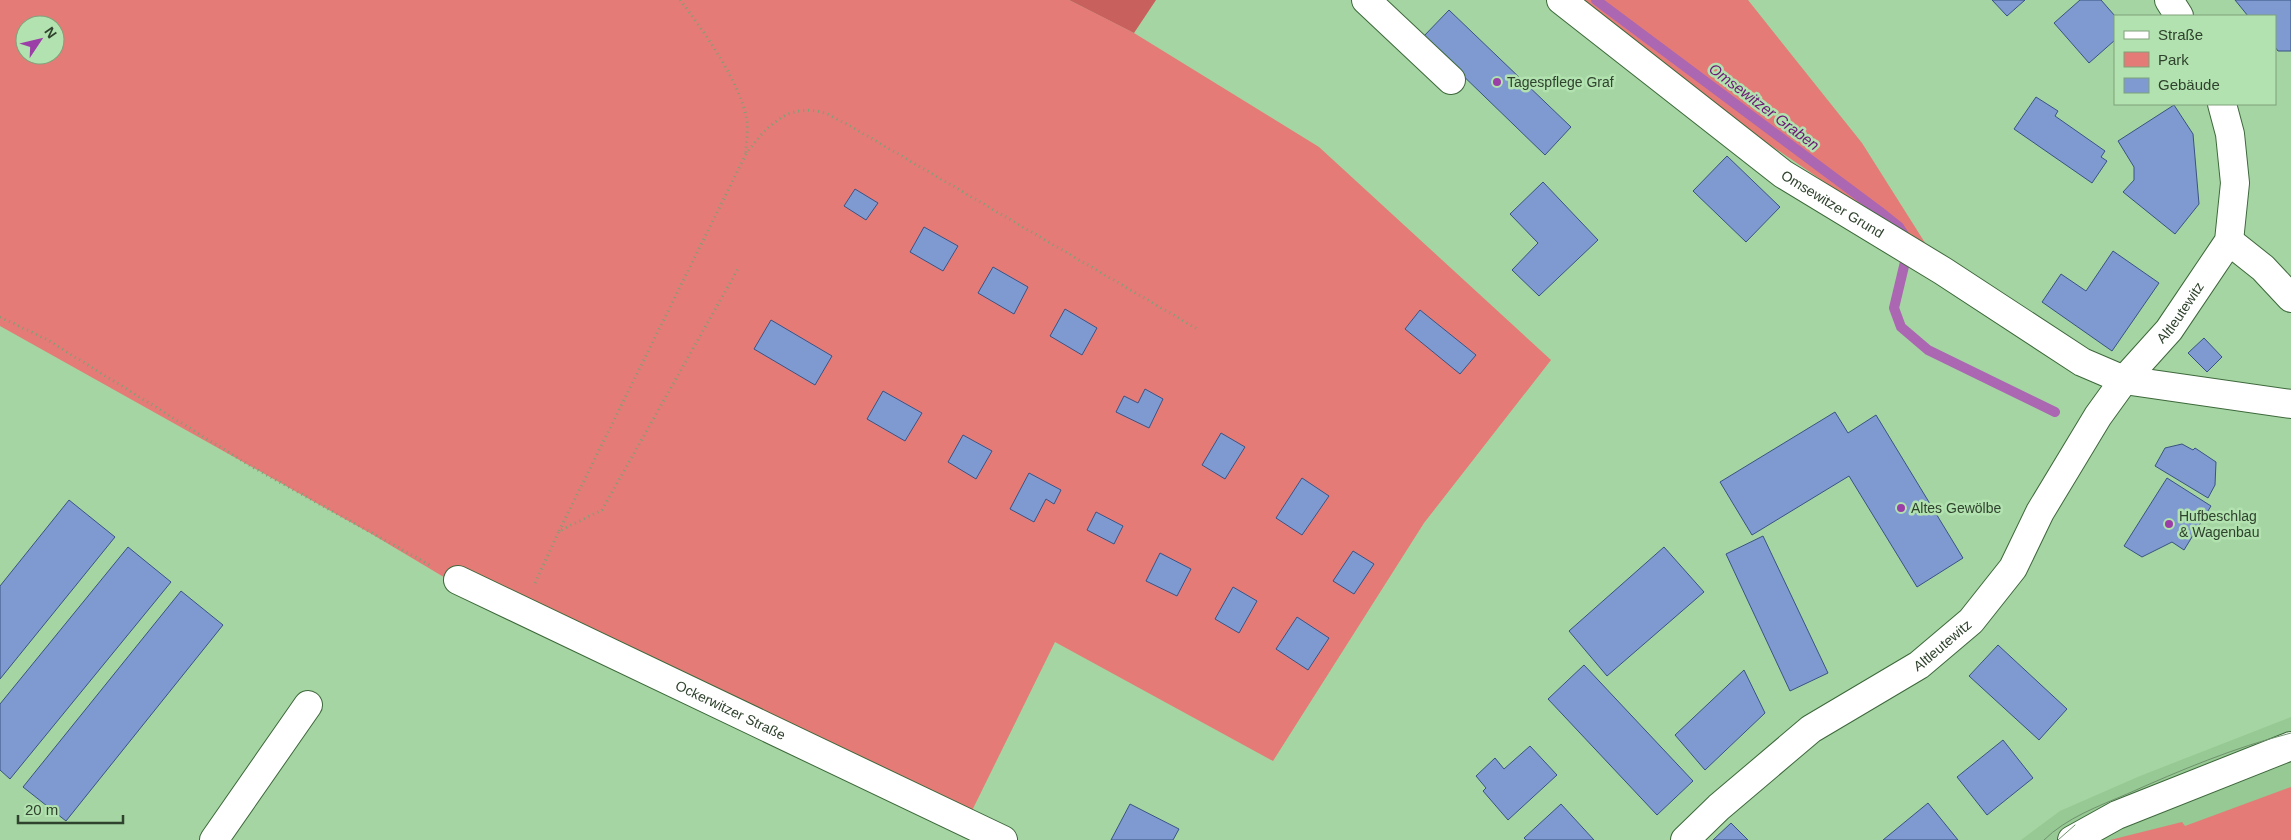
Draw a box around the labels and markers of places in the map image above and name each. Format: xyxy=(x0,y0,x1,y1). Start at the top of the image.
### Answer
place label: Tagespflege Graf xyxy=(1507,74,1614,90)
marker: Tagespflege Graf xyxy=(1491,76,1503,88)
place label: Altes Gewölbe xyxy=(1911,500,2001,516)
marker: Altes Gewölbe xyxy=(1895,502,1907,514)
place label: Hufbeschlag & Wagenbau xyxy=(2179,508,2259,540)
marker: Hufbeschlag & Wagenbau xyxy=(2163,518,2175,530)

